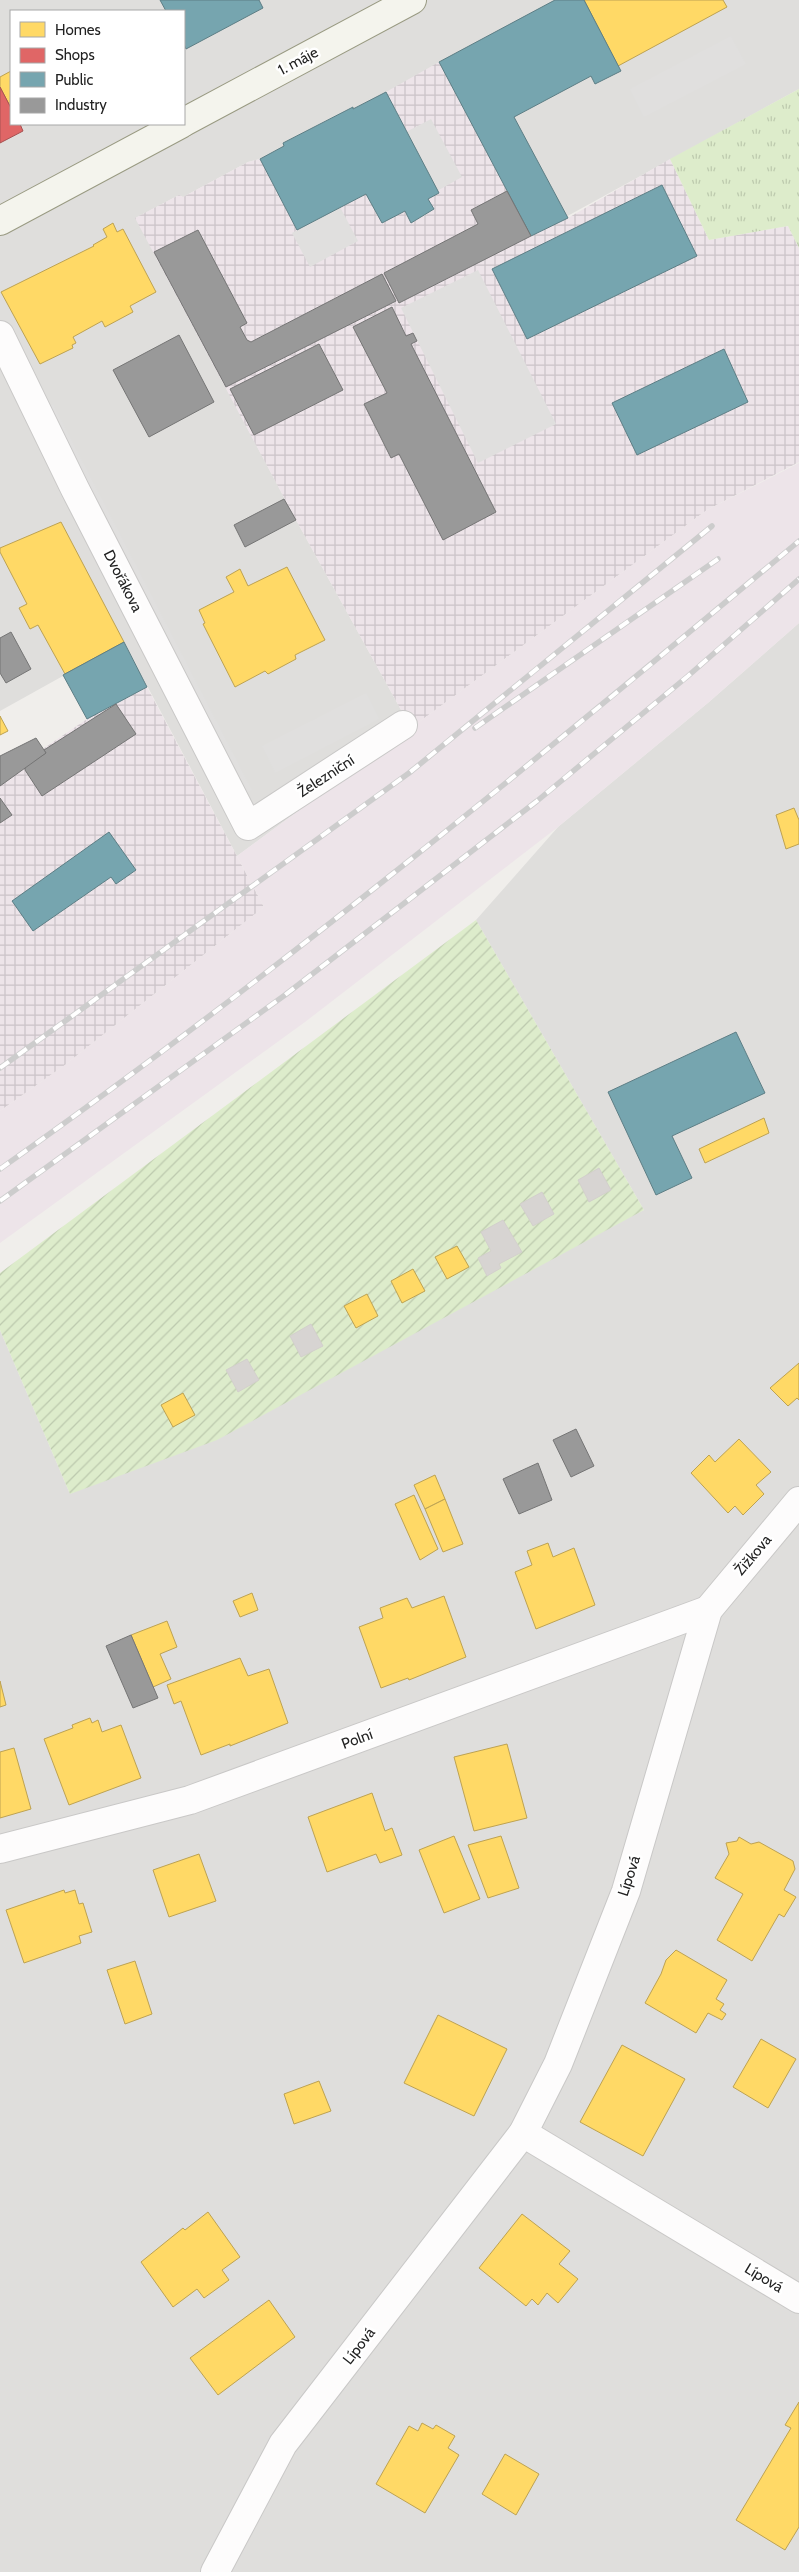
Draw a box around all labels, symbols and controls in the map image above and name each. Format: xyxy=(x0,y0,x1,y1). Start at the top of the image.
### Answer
legend xyxy=(10,10,185,125)
text: Homes xyxy=(55,21,101,39)
street label: 1. máje xyxy=(275,43,321,79)
text: Shops xyxy=(55,46,95,64)
text: Public xyxy=(55,71,93,89)
text: Industry xyxy=(55,96,107,114)
street label: Dvořákova xyxy=(100,547,147,616)
street label: Železniční xyxy=(294,750,358,801)
street label: Žižkova xyxy=(730,1530,776,1579)
street label: Polní xyxy=(339,1725,375,1753)
street label: Lípová xyxy=(614,1853,644,1899)
street label: Lípová xyxy=(742,2260,787,2297)
street label: Lípová xyxy=(339,2323,379,2368)

